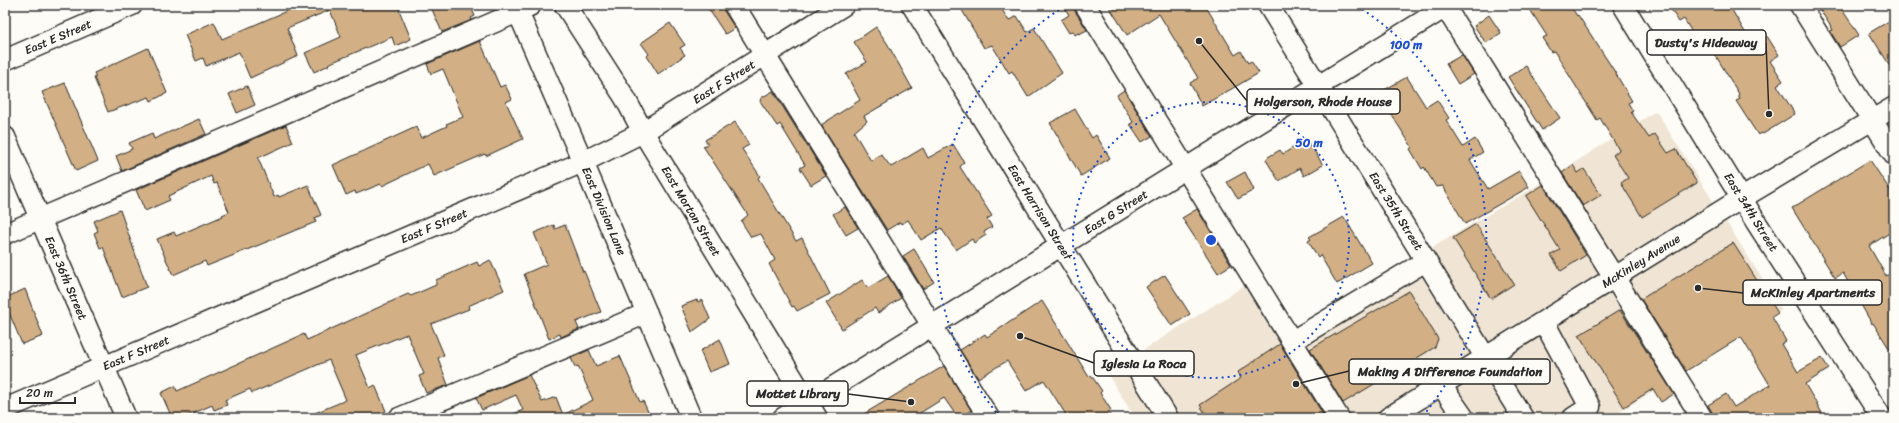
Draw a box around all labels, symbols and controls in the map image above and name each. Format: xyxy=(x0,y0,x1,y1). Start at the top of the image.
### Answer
street label: East E Street xyxy=(21,13,95,61)
callout: Dusty's Hideaway xyxy=(1647,30,1766,55)
text: Dusty's Hideaway xyxy=(1655,31,1758,54)
text: 100 m xyxy=(1390,34,1423,56)
street label: East F Street xyxy=(688,54,760,110)
callout: Holgerson, Rhode House xyxy=(1247,89,1400,114)
text: Holgerson, Rhode House xyxy=(1253,90,1392,113)
text: 50 m xyxy=(1295,132,1323,154)
street label: East Harrison Street xyxy=(1002,160,1079,265)
street label: East Morton Street xyxy=(655,161,727,261)
street label: East Division Lane xyxy=(575,163,633,259)
street label: East 35th Street xyxy=(1363,167,1429,255)
street label: East 34th Street xyxy=(1718,168,1784,256)
street label: East G Street xyxy=(1080,184,1152,240)
street label: East F Street xyxy=(397,202,471,250)
street label: McKinley Avenue xyxy=(1597,228,1685,294)
street label: East 36th Street xyxy=(38,233,94,323)
centre of rings xyxy=(1204,233,1218,247)
callout: McKinley Apartments xyxy=(1743,280,1882,305)
text: McKinley Apartments xyxy=(1750,281,1876,304)
street label: East F Street xyxy=(99,329,173,377)
callout: Iglesia La Roca xyxy=(1094,351,1194,376)
text: Iglesia La Roca xyxy=(1101,352,1187,375)
callout: Making A Difference Foundation xyxy=(1349,359,1550,384)
text: Making A Difference Foundation xyxy=(1357,360,1543,383)
scale bar xyxy=(20,379,75,405)
callout: Mottet Library xyxy=(747,381,848,406)
text: 20 m xyxy=(26,382,53,404)
text: Mottet Library xyxy=(755,382,841,405)

